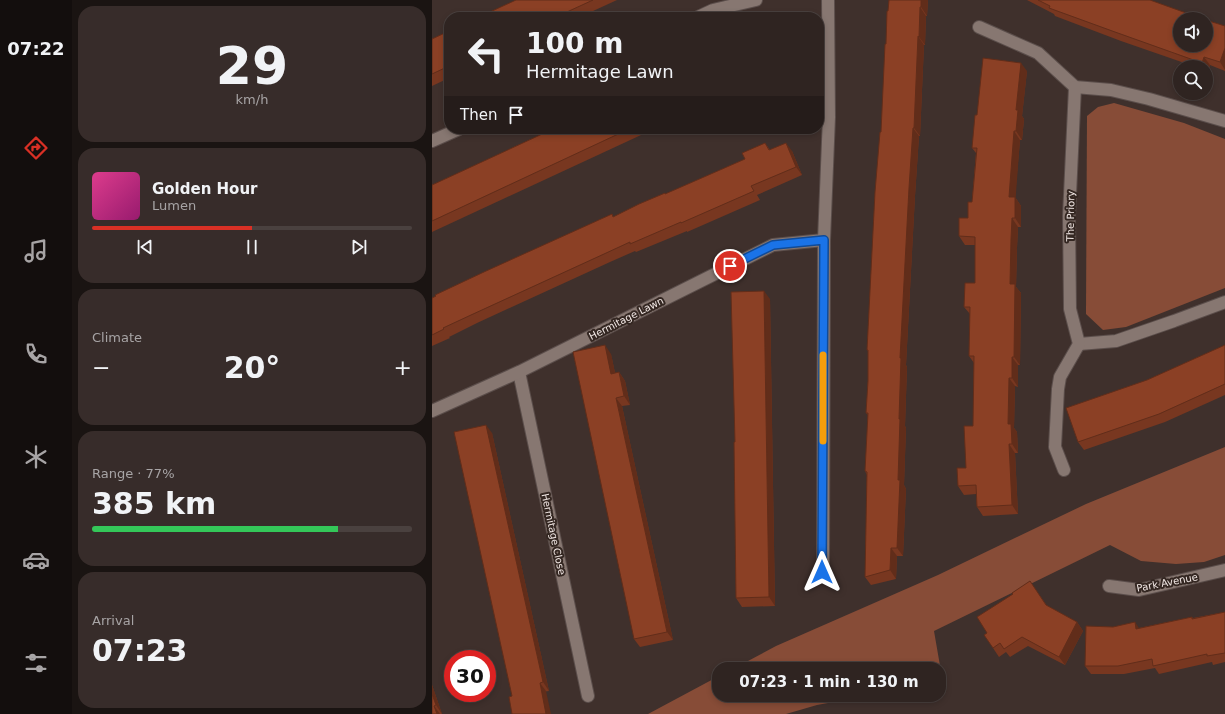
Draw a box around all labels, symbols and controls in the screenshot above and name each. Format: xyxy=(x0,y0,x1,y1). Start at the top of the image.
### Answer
map controls xyxy=(1173,12,1213,100)
button: sound xyxy=(1173,12,1213,52)
text: 100 m xyxy=(526,27,623,60)
icon: left xyxy=(460,28,512,80)
text: 29 xyxy=(216,36,288,96)
text: 07:22 xyxy=(7,38,65,59)
button: search xyxy=(1173,60,1213,100)
text: Hermitage Lawn xyxy=(526,61,674,82)
text: km/h xyxy=(236,92,268,107)
icon: arrive xyxy=(505,104,527,126)
text: Then xyxy=(460,106,497,124)
icon: directions xyxy=(22,134,50,162)
text: Golden Hour xyxy=(152,180,258,198)
street label: The Priory xyxy=(1065,191,1076,242)
text: Lumen xyxy=(152,198,196,213)
icon: previous xyxy=(134,236,156,258)
icon: pause xyxy=(241,236,263,258)
icon: next xyxy=(348,236,370,258)
icon: music xyxy=(22,237,50,265)
pin xyxy=(713,249,747,283)
icon: arrive xyxy=(719,255,741,277)
street label: Hermitage Lawn xyxy=(587,295,665,342)
text: Climate xyxy=(92,330,142,345)
icon: phone xyxy=(22,340,50,368)
text: 20° xyxy=(224,350,280,385)
text: − xyxy=(92,355,110,380)
text: + xyxy=(394,355,412,380)
icon: climate xyxy=(22,443,50,471)
text: Range · 77% xyxy=(92,466,175,481)
text: 385 km xyxy=(92,486,216,521)
street label: Hermitage Close xyxy=(539,492,568,576)
icon: car xyxy=(22,546,50,574)
position arrow xyxy=(801,551,843,593)
street label: Park Avenue xyxy=(1136,571,1199,594)
text: Arrival xyxy=(92,613,134,628)
text: 07:23 xyxy=(92,633,188,668)
icon: filters xyxy=(22,649,50,677)
speed limit sign: 30 xyxy=(444,650,496,702)
text: 07:23 · 1 min · 130 m xyxy=(739,673,919,691)

